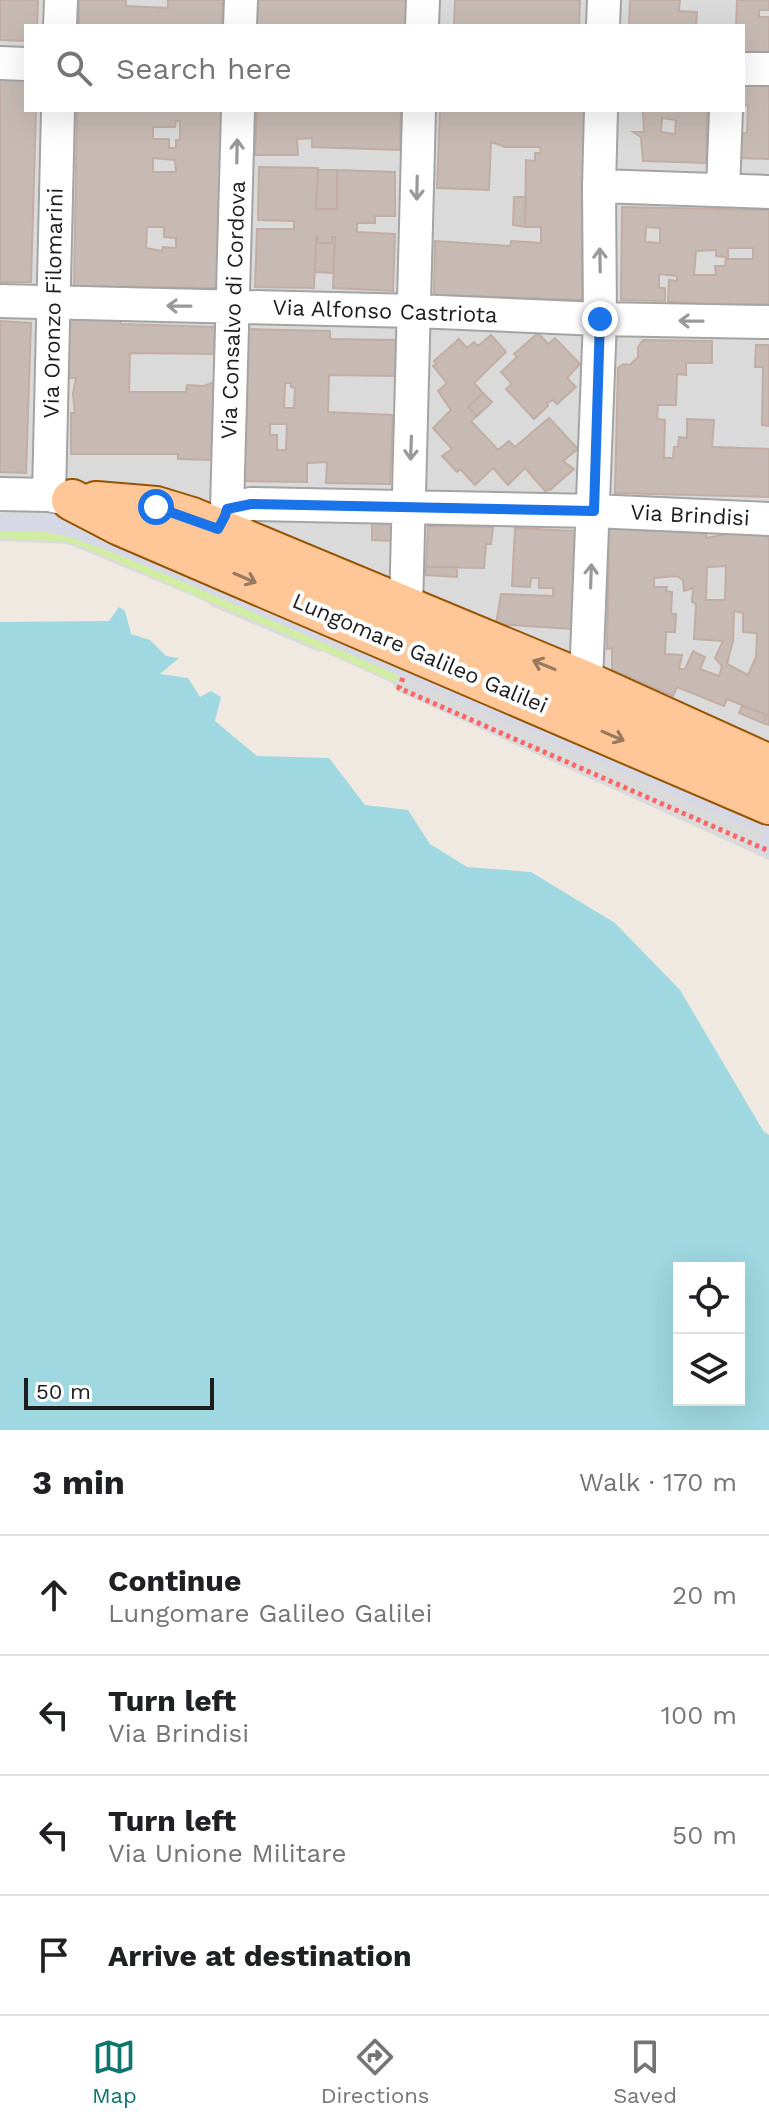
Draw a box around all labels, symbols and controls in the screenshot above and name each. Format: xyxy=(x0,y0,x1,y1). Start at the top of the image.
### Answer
search box xyxy=(24,24,745,112)
icon: search xyxy=(52,46,96,90)
text: Search here xyxy=(116,51,292,86)
one-way arrow xyxy=(230,138,245,165)
one-way arrow xyxy=(410,174,425,201)
street label: Via Consalvo di Cordova xyxy=(216,180,250,440)
street label: Via Oronzo Filomarini xyxy=(38,188,68,418)
one-way arrow xyxy=(592,247,608,274)
street label: Via Alfonso Castriota xyxy=(272,295,498,327)
one-way arrow xyxy=(166,298,193,313)
route end xyxy=(582,301,618,337)
one-way arrow xyxy=(678,313,705,328)
one-way arrow xyxy=(403,434,419,461)
route start xyxy=(138,489,174,525)
street label: Via Brindisi xyxy=(630,499,750,531)
one-way arrow xyxy=(583,563,598,590)
one-way arrow xyxy=(232,572,257,586)
street label: Lungomare Galileo Galilei xyxy=(289,588,551,718)
one-way arrow xyxy=(532,656,557,671)
one-way arrow xyxy=(600,730,624,745)
map controls xyxy=(673,1262,745,1406)
button: locate xyxy=(673,1262,745,1334)
button: layers xyxy=(673,1334,745,1406)
scale bar xyxy=(24,1374,214,1410)
text: 50 m xyxy=(36,1379,91,1404)
text: 3 min xyxy=(32,1462,125,1502)
text: Walk · 170 m xyxy=(579,1467,737,1497)
text: Continue xyxy=(108,1563,241,1598)
icon: ahead xyxy=(32,1573,76,1617)
text: 20 m xyxy=(672,1580,737,1610)
text: Lungomare Galileo Galilei xyxy=(108,1598,433,1628)
text: Turn left xyxy=(108,1683,236,1718)
icon: left xyxy=(32,1693,76,1737)
text: 100 m xyxy=(661,1700,737,1730)
text: Via Brindisi xyxy=(108,1718,249,1748)
text: Turn left xyxy=(108,1803,236,1838)
icon: left xyxy=(32,1813,76,1857)
text: 50 m xyxy=(672,1820,737,1850)
text: Via Unione Militare xyxy=(108,1838,346,1868)
icon: arrive xyxy=(32,1933,76,1977)
text: Arrive at destination xyxy=(108,1938,412,1973)
tab: Map xyxy=(92,2035,137,2108)
tab: Directions xyxy=(321,2035,429,2108)
tab: Saved xyxy=(613,2035,677,2108)

